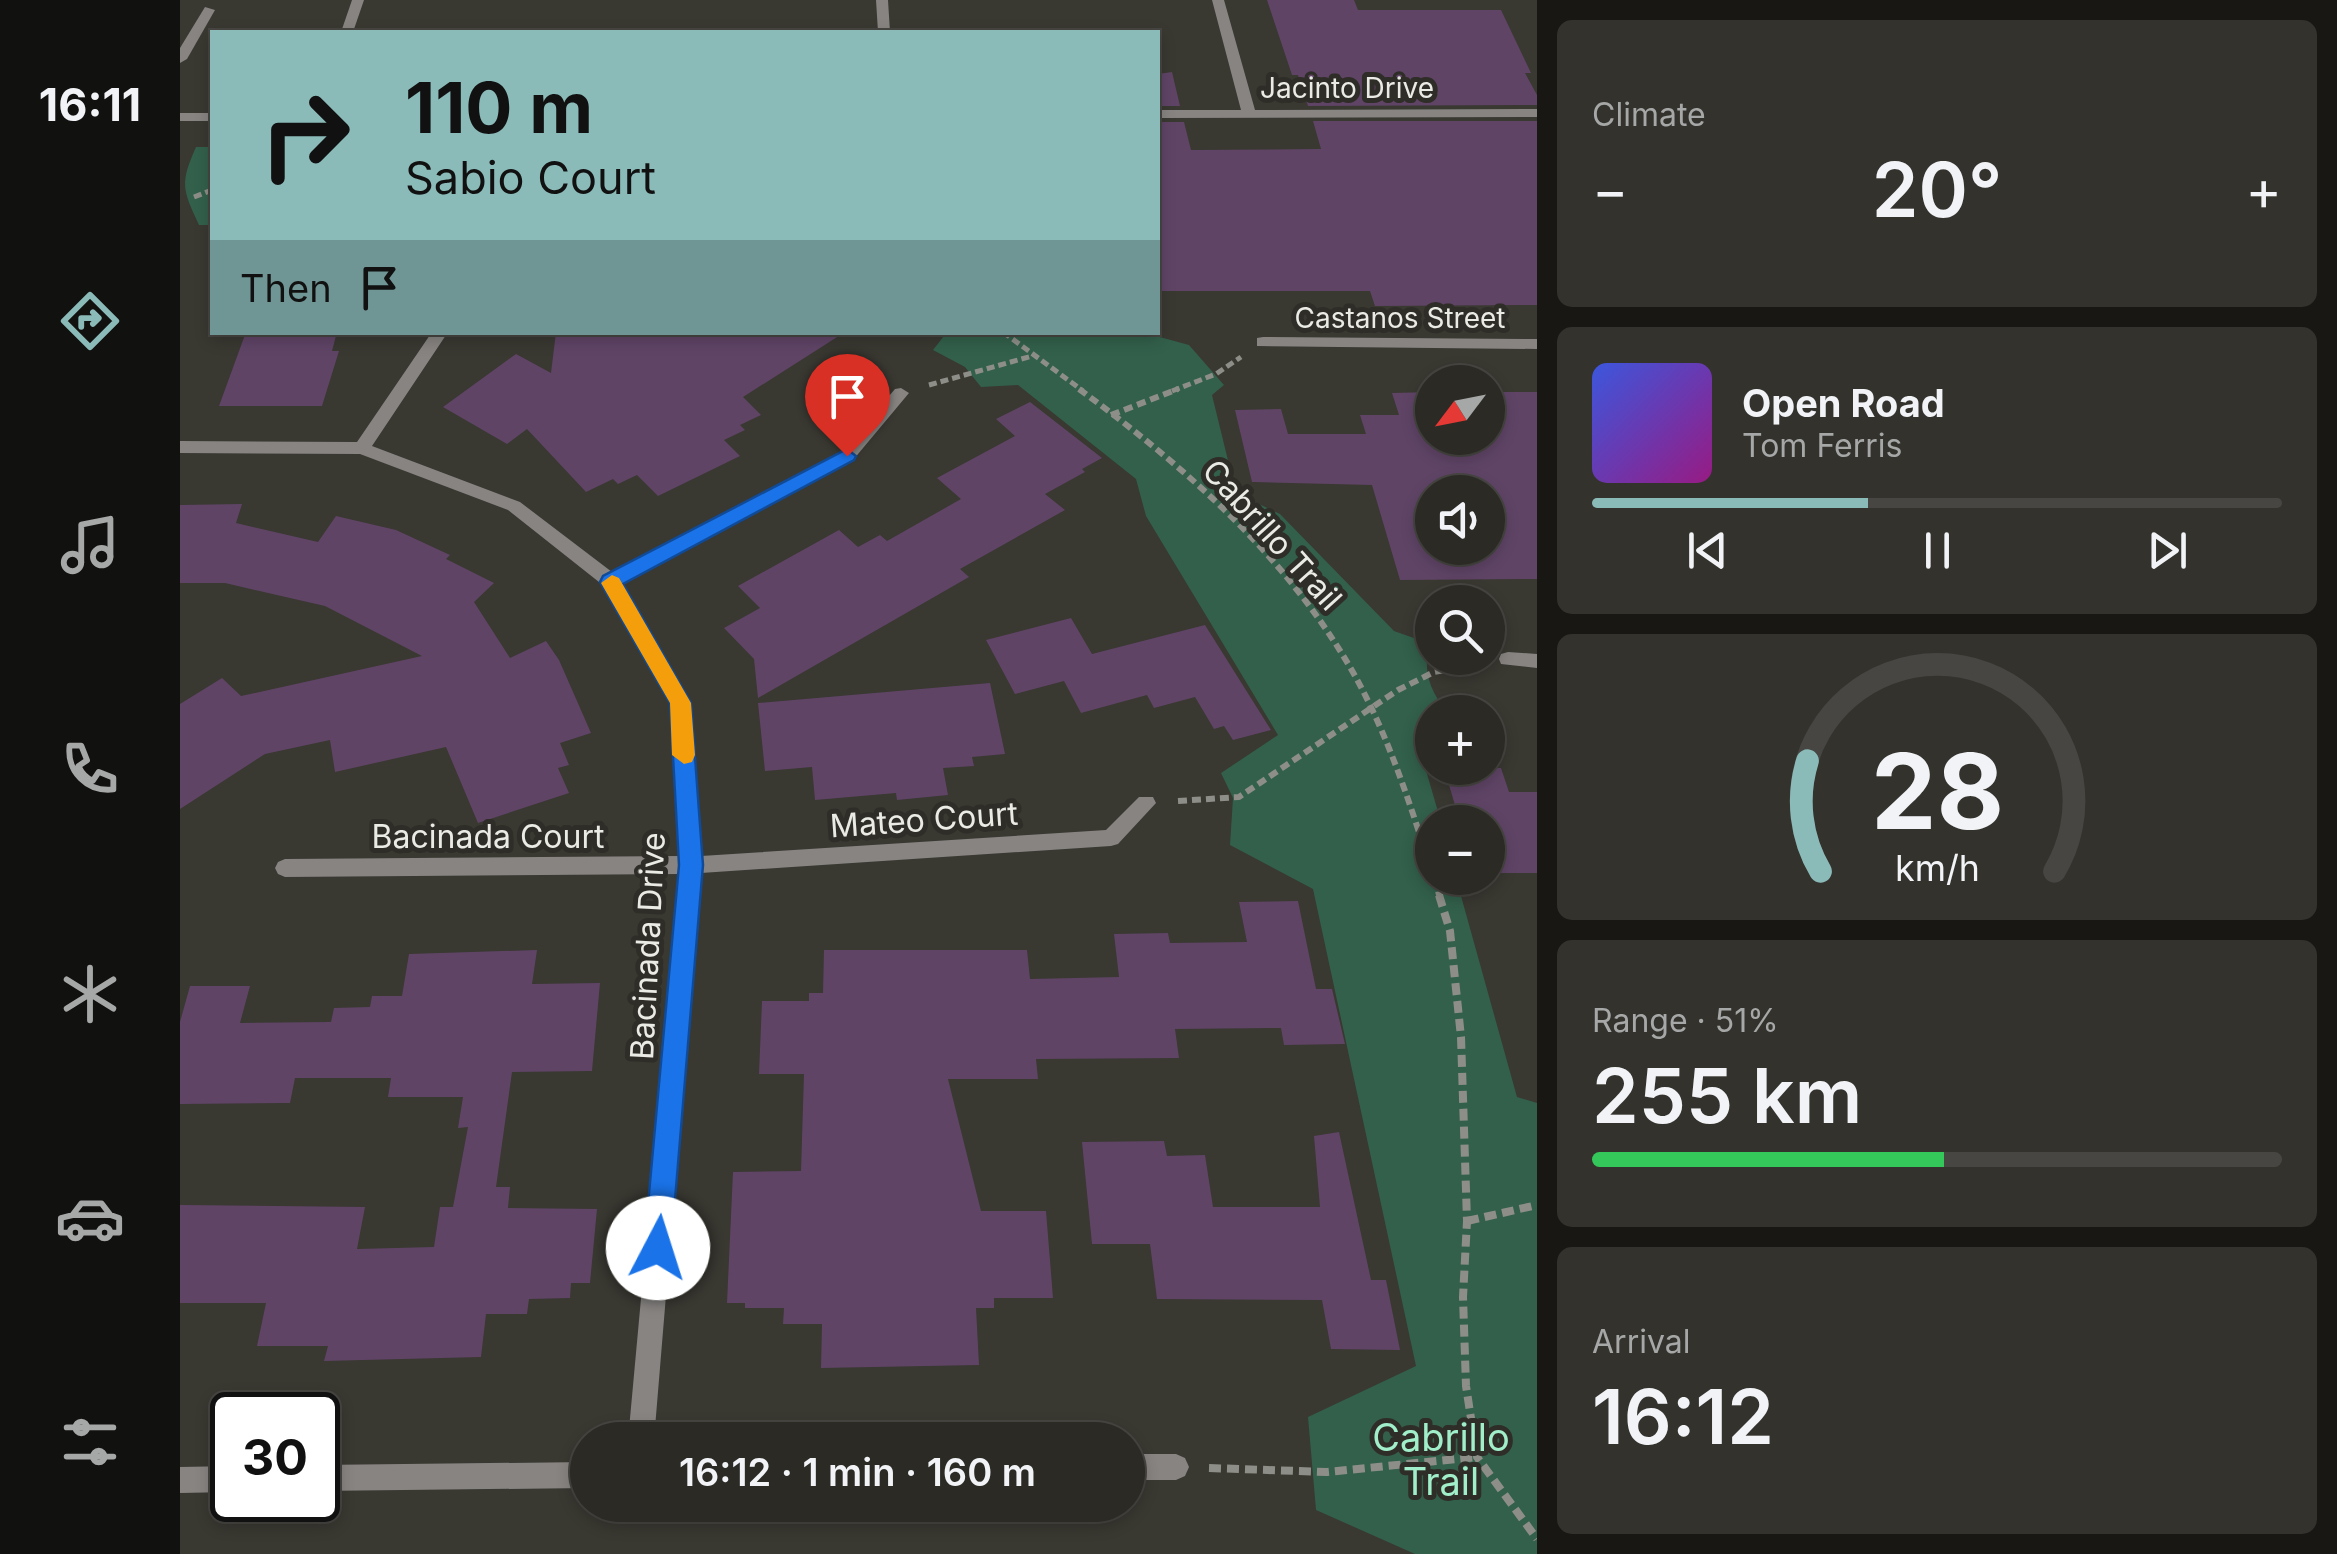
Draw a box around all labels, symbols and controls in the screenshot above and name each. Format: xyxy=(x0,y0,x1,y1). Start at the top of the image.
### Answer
text: 110 m xyxy=(405,65,593,150)
icon: right xyxy=(240,70,370,200)
street label: Jacinto Drive xyxy=(1260,71,1434,105)
text: 16:11 xyxy=(39,77,141,132)
text: Climate xyxy=(1592,95,1706,134)
text: 20° xyxy=(1872,144,2002,235)
text: Sabio Court xyxy=(405,150,656,205)
text: − xyxy=(1592,157,1628,223)
text: + xyxy=(2246,157,2282,223)
icon: arrive xyxy=(352,260,407,315)
text: Then xyxy=(240,265,332,311)
icon: directions xyxy=(55,286,125,356)
street label: Castanos Street xyxy=(1295,301,1505,335)
pin xyxy=(805,354,890,457)
north arrow xyxy=(1415,365,1505,455)
map controls xyxy=(1415,365,1505,895)
icon: arrive xyxy=(820,369,875,424)
text: Open Road xyxy=(1742,380,1945,426)
text: Tom Ferris xyxy=(1742,426,1902,465)
street label: Cabrillo Trail xyxy=(1195,451,1350,618)
button: sound xyxy=(1415,475,1505,565)
icon: music xyxy=(55,510,125,580)
icon: previous xyxy=(1680,523,1735,578)
icon: pause xyxy=(1910,523,1965,578)
icon: next xyxy=(2140,523,2195,578)
button: search xyxy=(1415,585,1505,675)
button: + xyxy=(1415,695,1505,785)
text: 28 xyxy=(1870,728,2004,854)
icon: phone xyxy=(55,734,125,804)
street label: Mateo Court xyxy=(829,793,1019,846)
button: − xyxy=(1415,805,1505,895)
street label: Bacinada Court xyxy=(372,817,604,856)
street label: Bacinada Drive xyxy=(622,831,673,1061)
text: km/h xyxy=(1895,846,1979,890)
icon: climate xyxy=(55,959,125,1029)
text: Range · 51% xyxy=(1592,1001,1779,1040)
text: 255 km xyxy=(1592,1050,1862,1141)
icon: car xyxy=(55,1183,125,1253)
position arrow xyxy=(606,1196,710,1300)
text: Arrival xyxy=(1592,1322,1690,1361)
text: 16:12 xyxy=(1592,1371,1774,1462)
speed limit sign: 30 xyxy=(210,1392,340,1522)
icon: filters xyxy=(55,1407,125,1477)
park label: Cabrillo Trail xyxy=(1372,1414,1510,1504)
text: 16:12 · 1 min · 160 m xyxy=(679,1449,1036,1495)

